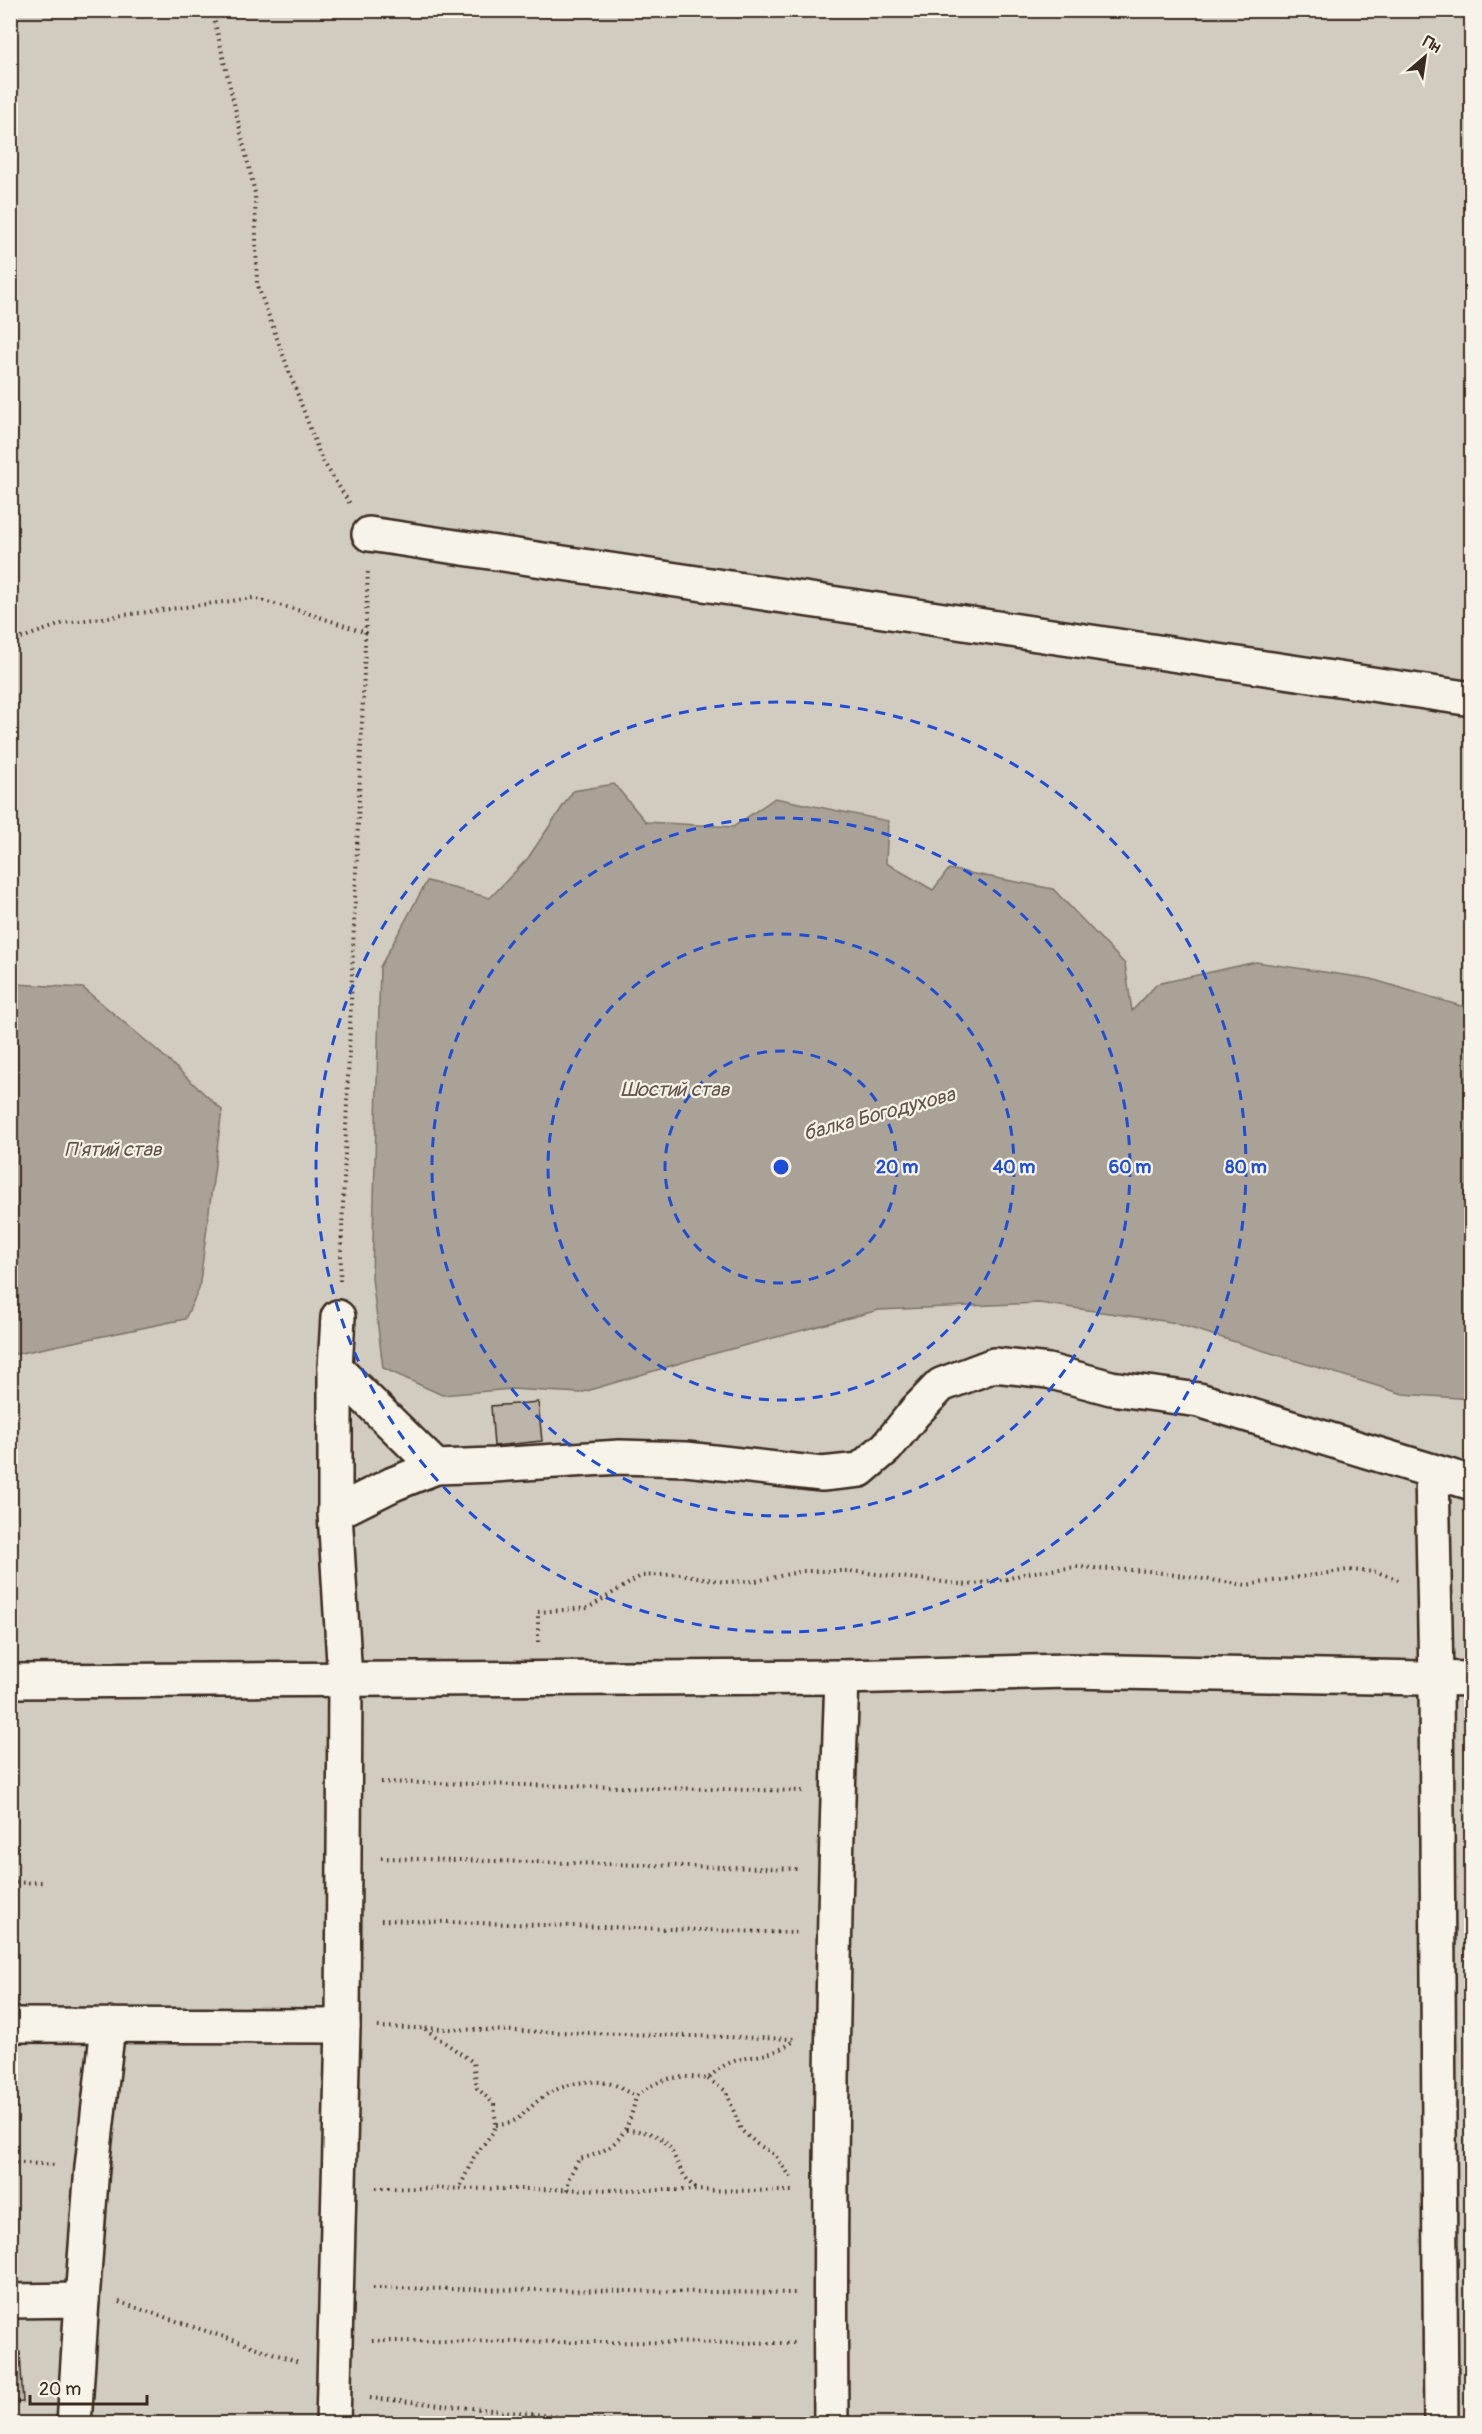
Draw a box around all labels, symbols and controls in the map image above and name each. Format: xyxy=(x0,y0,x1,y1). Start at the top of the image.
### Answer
north arrow xyxy=(1395,27,1455,87)
text: Пн xyxy=(1419,32,1444,58)
water label: Шостий став xyxy=(621,1077,730,1102)
water label: балка Богодухова xyxy=(800,1081,959,1146)
water label: П'ятий став xyxy=(64,1137,163,1162)
text: 20 m xyxy=(876,1156,918,1179)
text: 40 m xyxy=(993,1156,1035,1179)
text: 60 m xyxy=(1109,1156,1151,1179)
text: 80 m xyxy=(1225,1156,1267,1179)
centre of rings xyxy=(771,1157,791,1177)
scale bar xyxy=(30,2368,147,2406)
text: 20 m xyxy=(39,2378,81,2401)

